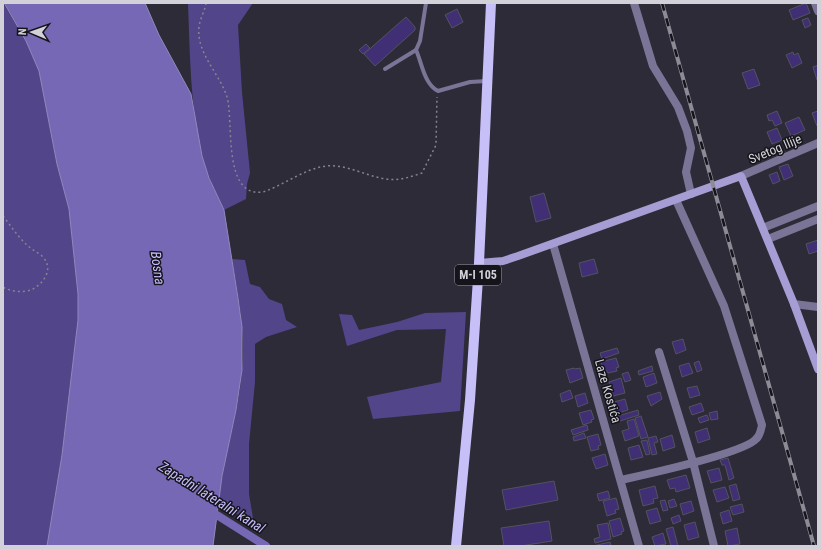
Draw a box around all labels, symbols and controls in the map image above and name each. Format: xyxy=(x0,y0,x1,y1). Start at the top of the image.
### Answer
north arrow xyxy=(12,12,52,52)
text: N xyxy=(16,28,29,35)
street label: Svetog Ilije xyxy=(746,131,804,167)
water label: Bosna xyxy=(148,250,168,286)
road number: M-I 105 xyxy=(455,265,501,285)
street label: Laze Kostića xyxy=(592,357,624,425)
water label: Zapadni lateralni kanal xyxy=(155,457,269,536)

